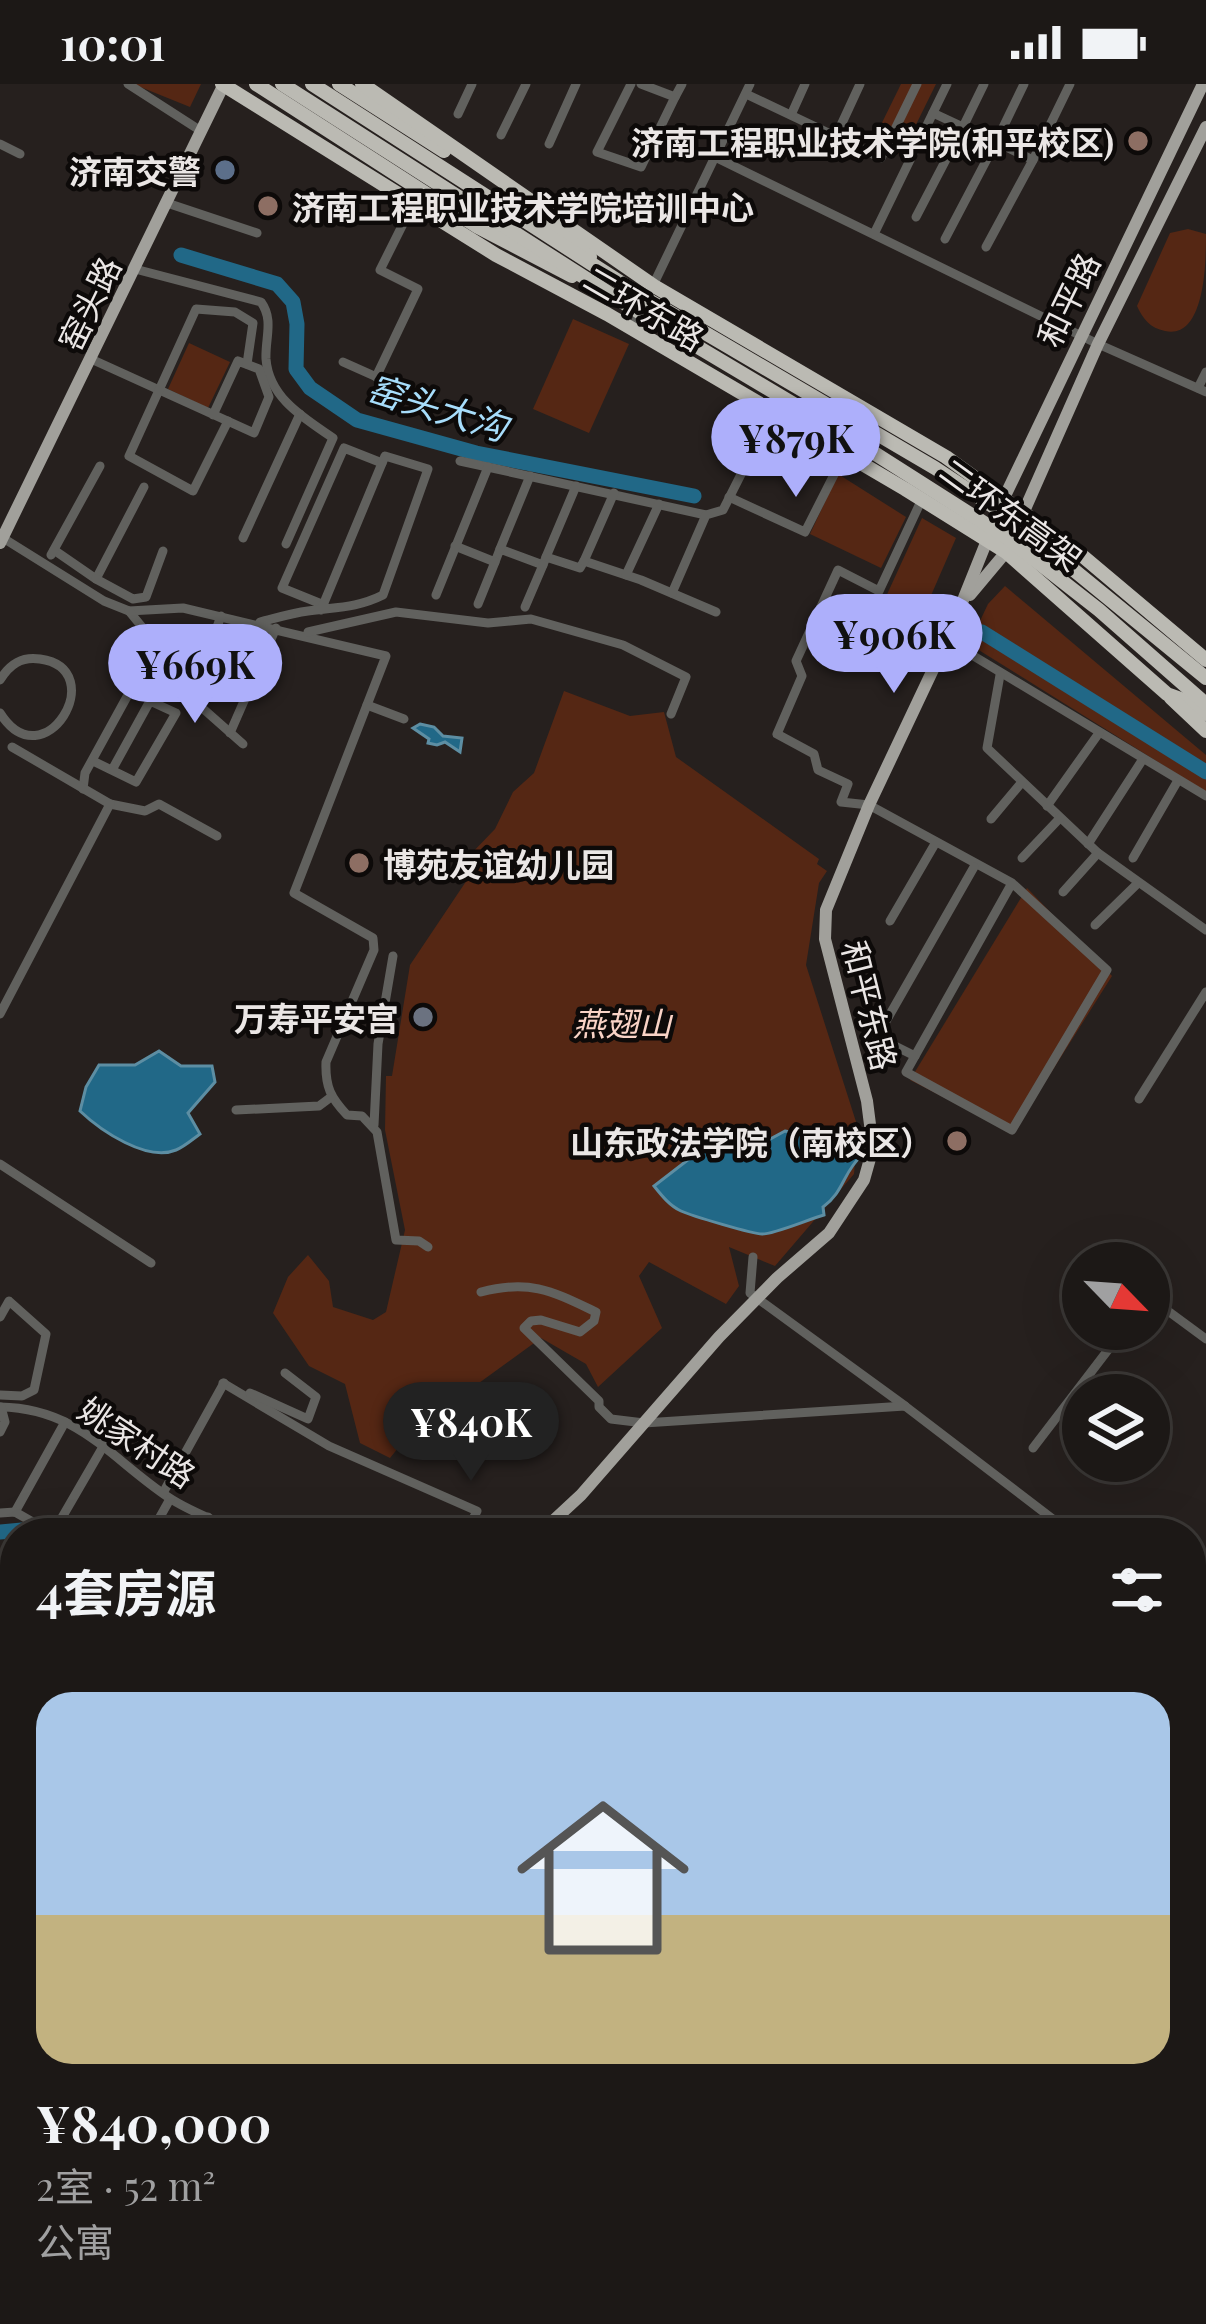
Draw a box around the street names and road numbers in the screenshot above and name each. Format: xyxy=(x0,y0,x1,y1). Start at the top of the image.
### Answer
street label: 和平路 xyxy=(1026,245,1108,353)
street label: 窑头路 xyxy=(47,249,129,357)
street label: 二环东路 xyxy=(577,255,713,359)
street label: 二环东高架 xyxy=(932,447,1092,579)
street label: 和平东路 xyxy=(834,936,908,1074)
street label: 姚家村路 xyxy=(71,1386,205,1496)

